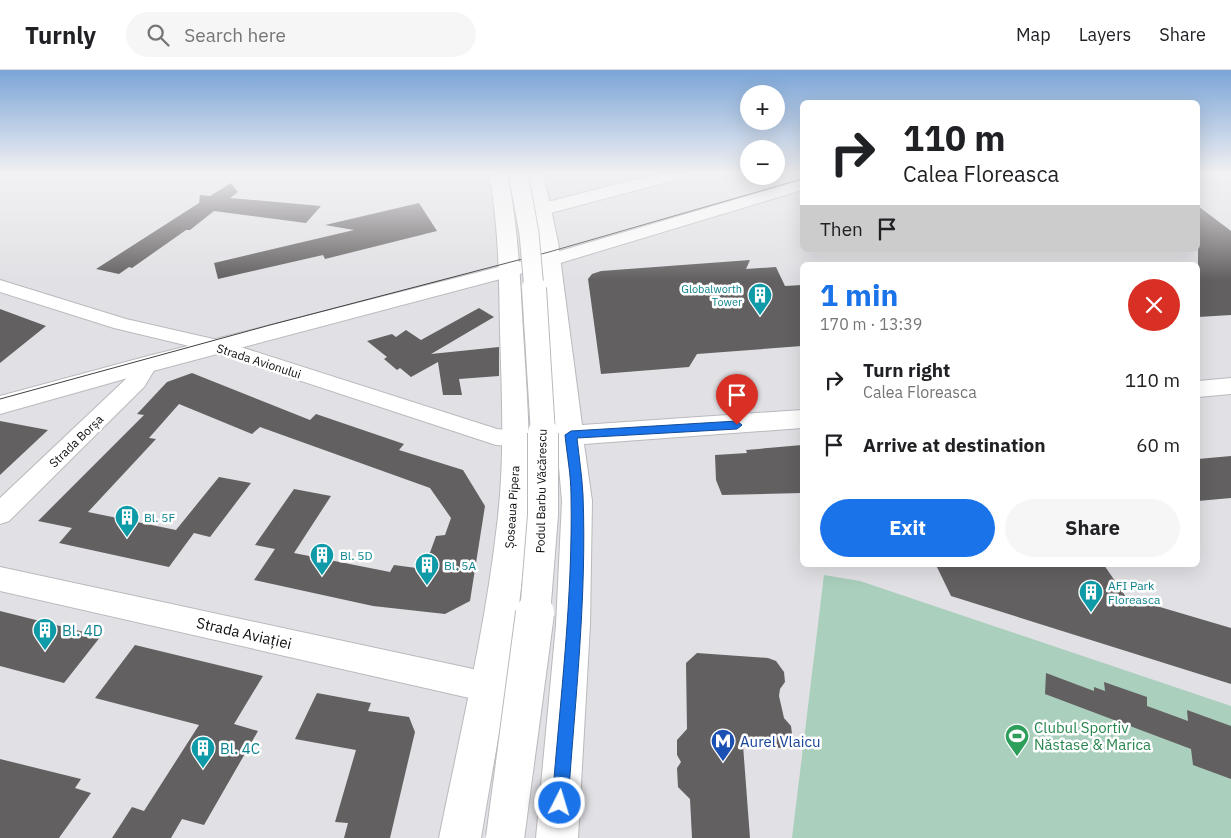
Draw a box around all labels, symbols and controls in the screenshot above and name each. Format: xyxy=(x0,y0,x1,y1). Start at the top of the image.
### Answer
search box xyxy=(126,12,476,57)
text: Turnly xyxy=(25,19,96,51)
icon: search xyxy=(144,21,172,49)
text: Search here xyxy=(184,23,286,47)
text: Map xyxy=(1016,23,1051,46)
text: Layers xyxy=(1079,23,1131,46)
text: Share xyxy=(1159,23,1206,46)
map controls xyxy=(740,85,785,185)
button: + xyxy=(740,85,785,130)
text: 110 m xyxy=(903,115,1006,161)
icon: right xyxy=(820,120,885,185)
button: − xyxy=(740,140,785,185)
text: Calea Floreasca xyxy=(903,159,1059,188)
icon: arrive xyxy=(873,215,901,243)
text: Then xyxy=(820,217,863,241)
text: 1 min xyxy=(820,275,898,314)
button: close xyxy=(1128,279,1180,331)
place label: Globalworth Tower xyxy=(681,282,742,309)
building icon: Globalworth Tower xyxy=(747,282,773,316)
text: 170 m · 13:39 xyxy=(820,314,922,334)
street label: Strada Avionului xyxy=(215,340,303,382)
text: Turn right xyxy=(863,358,950,382)
icon: right xyxy=(820,366,848,394)
text: 110 m xyxy=(1125,368,1180,392)
pin xyxy=(716,374,758,425)
icon: arrive xyxy=(723,381,751,409)
text: Calea Floreasca xyxy=(863,382,977,402)
street label: Strada Borșa xyxy=(46,411,107,470)
street label: Podul Barbu Văcărescu xyxy=(532,429,550,553)
icon: arrive xyxy=(820,431,848,459)
text: Arrive at destination xyxy=(863,433,1046,457)
text: 60 m xyxy=(1136,433,1180,457)
street label: Șoseaua Pipera xyxy=(502,464,522,549)
button: Exit xyxy=(820,499,995,557)
button: Share xyxy=(1005,499,1180,557)
building icon: Bl. 5F xyxy=(114,504,140,538)
place label: Bl. 5F xyxy=(144,510,176,525)
building icon: Bl. 5D xyxy=(309,542,335,576)
place label: Bl. 5D xyxy=(340,548,373,563)
building icon: Bl. 5A xyxy=(414,552,440,586)
place label: Bl. 5A xyxy=(444,558,477,573)
place label: AFI Park Floreasca xyxy=(1108,578,1161,607)
building icon: AFI Park Floreasca xyxy=(1078,579,1104,613)
street label: Strada Aviației xyxy=(195,613,293,653)
building icon: Bl. 4D xyxy=(32,617,58,651)
place label: Bl. 4D xyxy=(62,621,103,640)
place label: Clubul Sportiv Năstase & Marica xyxy=(1034,718,1151,754)
sports icon: Clubul Sportiv Năstase & Marica xyxy=(1004,723,1030,757)
metro station icon: Aurel Vlaicu xyxy=(710,728,736,762)
place label: Aurel Vlaicu xyxy=(740,732,820,751)
building icon: Bl. 4C xyxy=(190,735,216,769)
place label: Bl. 4C xyxy=(220,739,260,758)
position arrow xyxy=(533,776,585,828)

